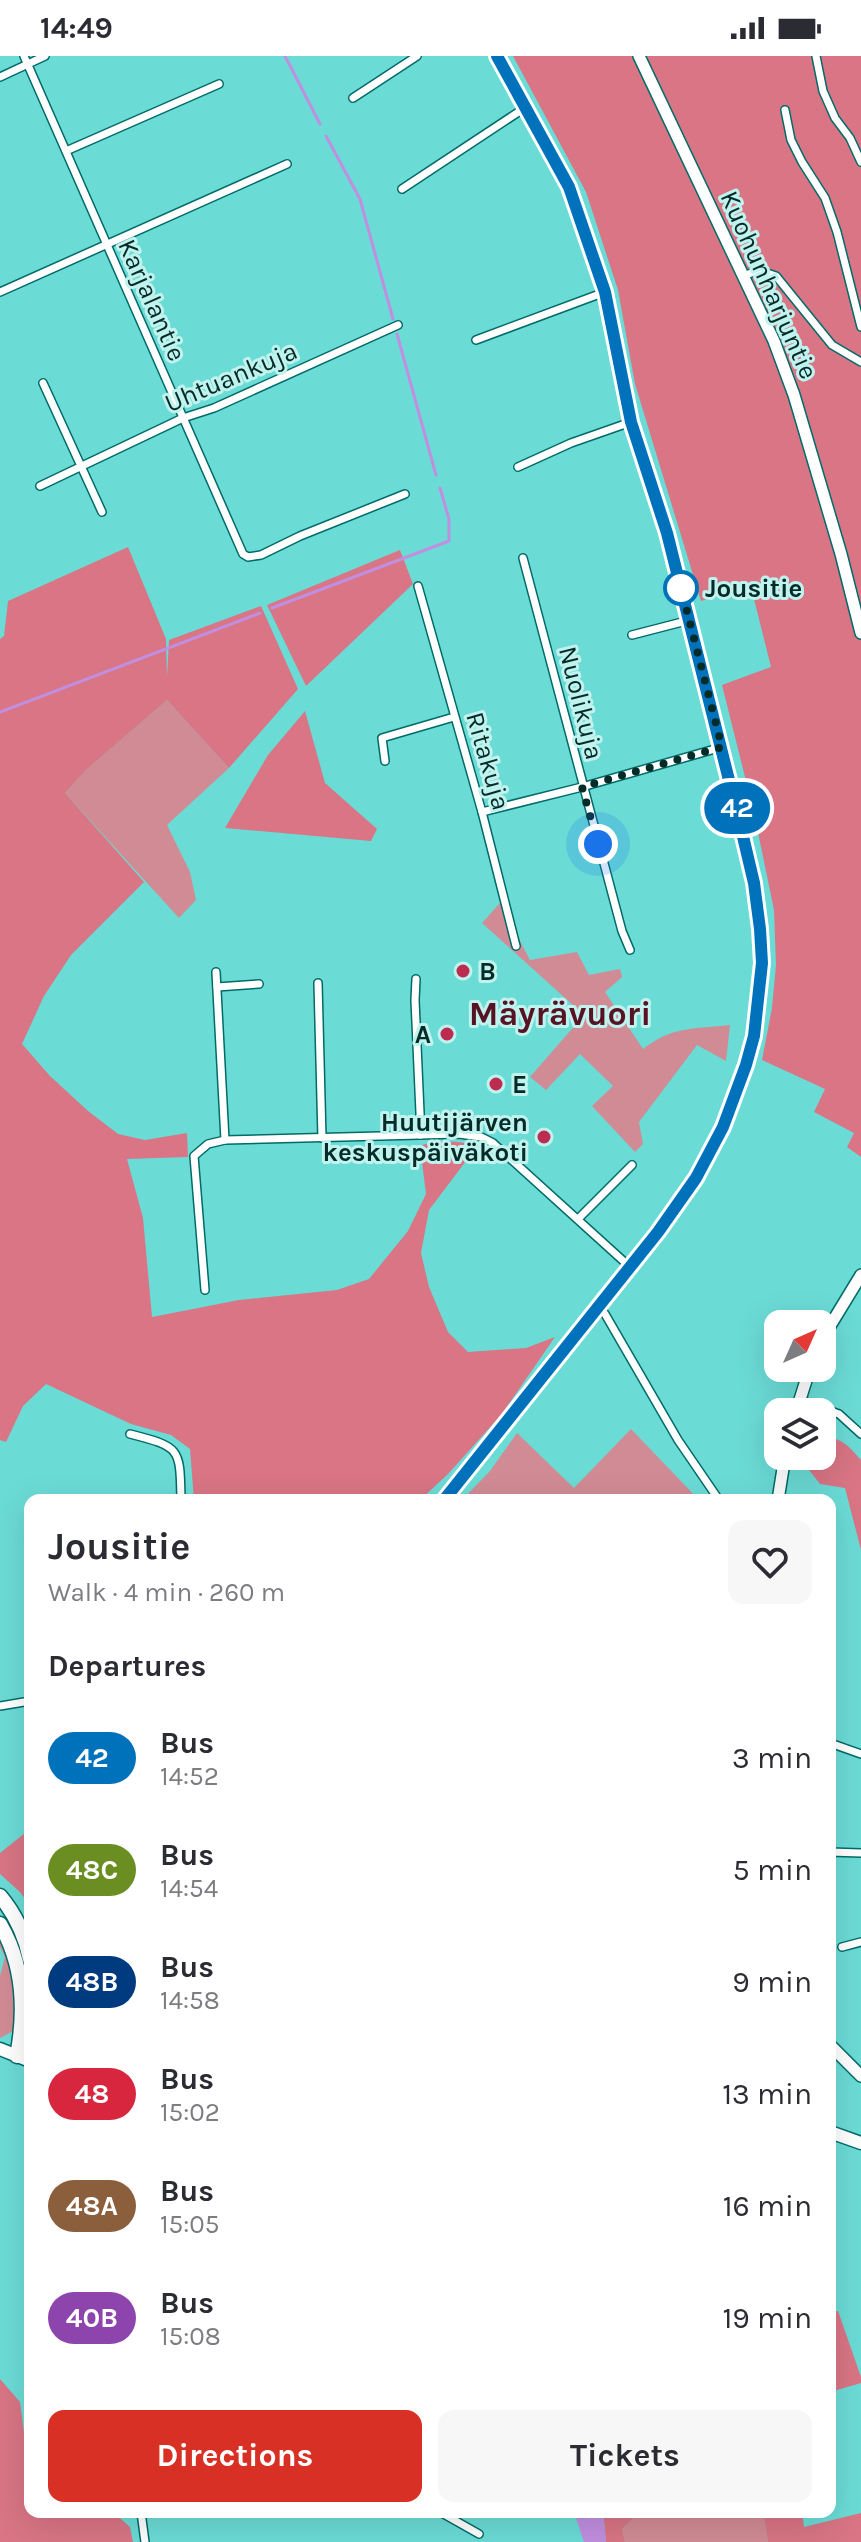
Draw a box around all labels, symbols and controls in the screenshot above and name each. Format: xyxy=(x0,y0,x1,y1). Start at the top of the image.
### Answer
text: 14:49 xyxy=(40,10,113,46)
street label: Kuohunharjuntie xyxy=(714,186,824,384)
street label: Karjalantie xyxy=(111,234,193,366)
street label: Uhtuankuja xyxy=(160,335,302,419)
marker: Jousitie xyxy=(664,571,698,605)
place label: Jousitie xyxy=(705,573,802,604)
street label: Nuolikuja xyxy=(552,643,610,763)
street label: Ritakuja xyxy=(459,708,517,814)
line badge: 42 xyxy=(701,782,773,834)
text: 42 xyxy=(720,791,754,824)
your location xyxy=(578,824,618,864)
place label: B xyxy=(479,956,496,987)
marker: B xyxy=(454,962,472,980)
district label: Mäyrävuori xyxy=(469,994,651,1034)
place label: A xyxy=(415,1019,431,1050)
marker: A xyxy=(438,1025,456,1043)
place label: E xyxy=(512,1069,527,1100)
marker: E xyxy=(487,1075,505,1093)
place label: Huutijärven keskuspäiväkoti xyxy=(323,1107,528,1168)
marker: Huutijärven keskuspäiväkoti xyxy=(535,1128,553,1146)
north arrow xyxy=(764,1310,836,1382)
map controls xyxy=(764,1310,836,1470)
button: layers xyxy=(764,1398,836,1470)
button: heart xyxy=(728,1520,812,1604)
text: Jousitie xyxy=(48,1524,190,1569)
text: Walk · 4 min · 260 m xyxy=(48,1577,285,1608)
text: Departures xyxy=(48,1648,206,1684)
text: Bus xyxy=(160,1725,214,1761)
text: 3 min xyxy=(732,1740,812,1776)
text: 42 xyxy=(75,1741,109,1774)
text: 14:52 xyxy=(160,1761,219,1792)
text: Bus xyxy=(160,1837,214,1873)
text: 5 min xyxy=(733,1852,812,1888)
text: 48C xyxy=(66,1853,118,1886)
text: 14:54 xyxy=(160,1873,218,1904)
text: Bus xyxy=(160,1949,214,1985)
text: 9 min xyxy=(732,1964,812,2000)
text: 48B xyxy=(66,1965,118,1998)
text: 14:58 xyxy=(160,1985,220,2016)
text: Bus xyxy=(160,2061,214,2097)
text: 13 min xyxy=(722,2076,812,2112)
text: 48 xyxy=(75,2077,109,2110)
text: 15:02 xyxy=(160,2097,220,2128)
text: Bus xyxy=(160,2173,214,2209)
text: 16 min xyxy=(723,2188,812,2224)
text: 48A xyxy=(66,2189,118,2222)
text: 15:05 xyxy=(160,2209,219,2240)
text: Bus xyxy=(160,2285,214,2321)
text: 19 min xyxy=(722,2300,812,2336)
text: 40B xyxy=(66,2301,118,2334)
text: 15:08 xyxy=(160,2321,221,2352)
button: Directions xyxy=(48,2410,422,2502)
button: Tickets xyxy=(438,2410,812,2502)

